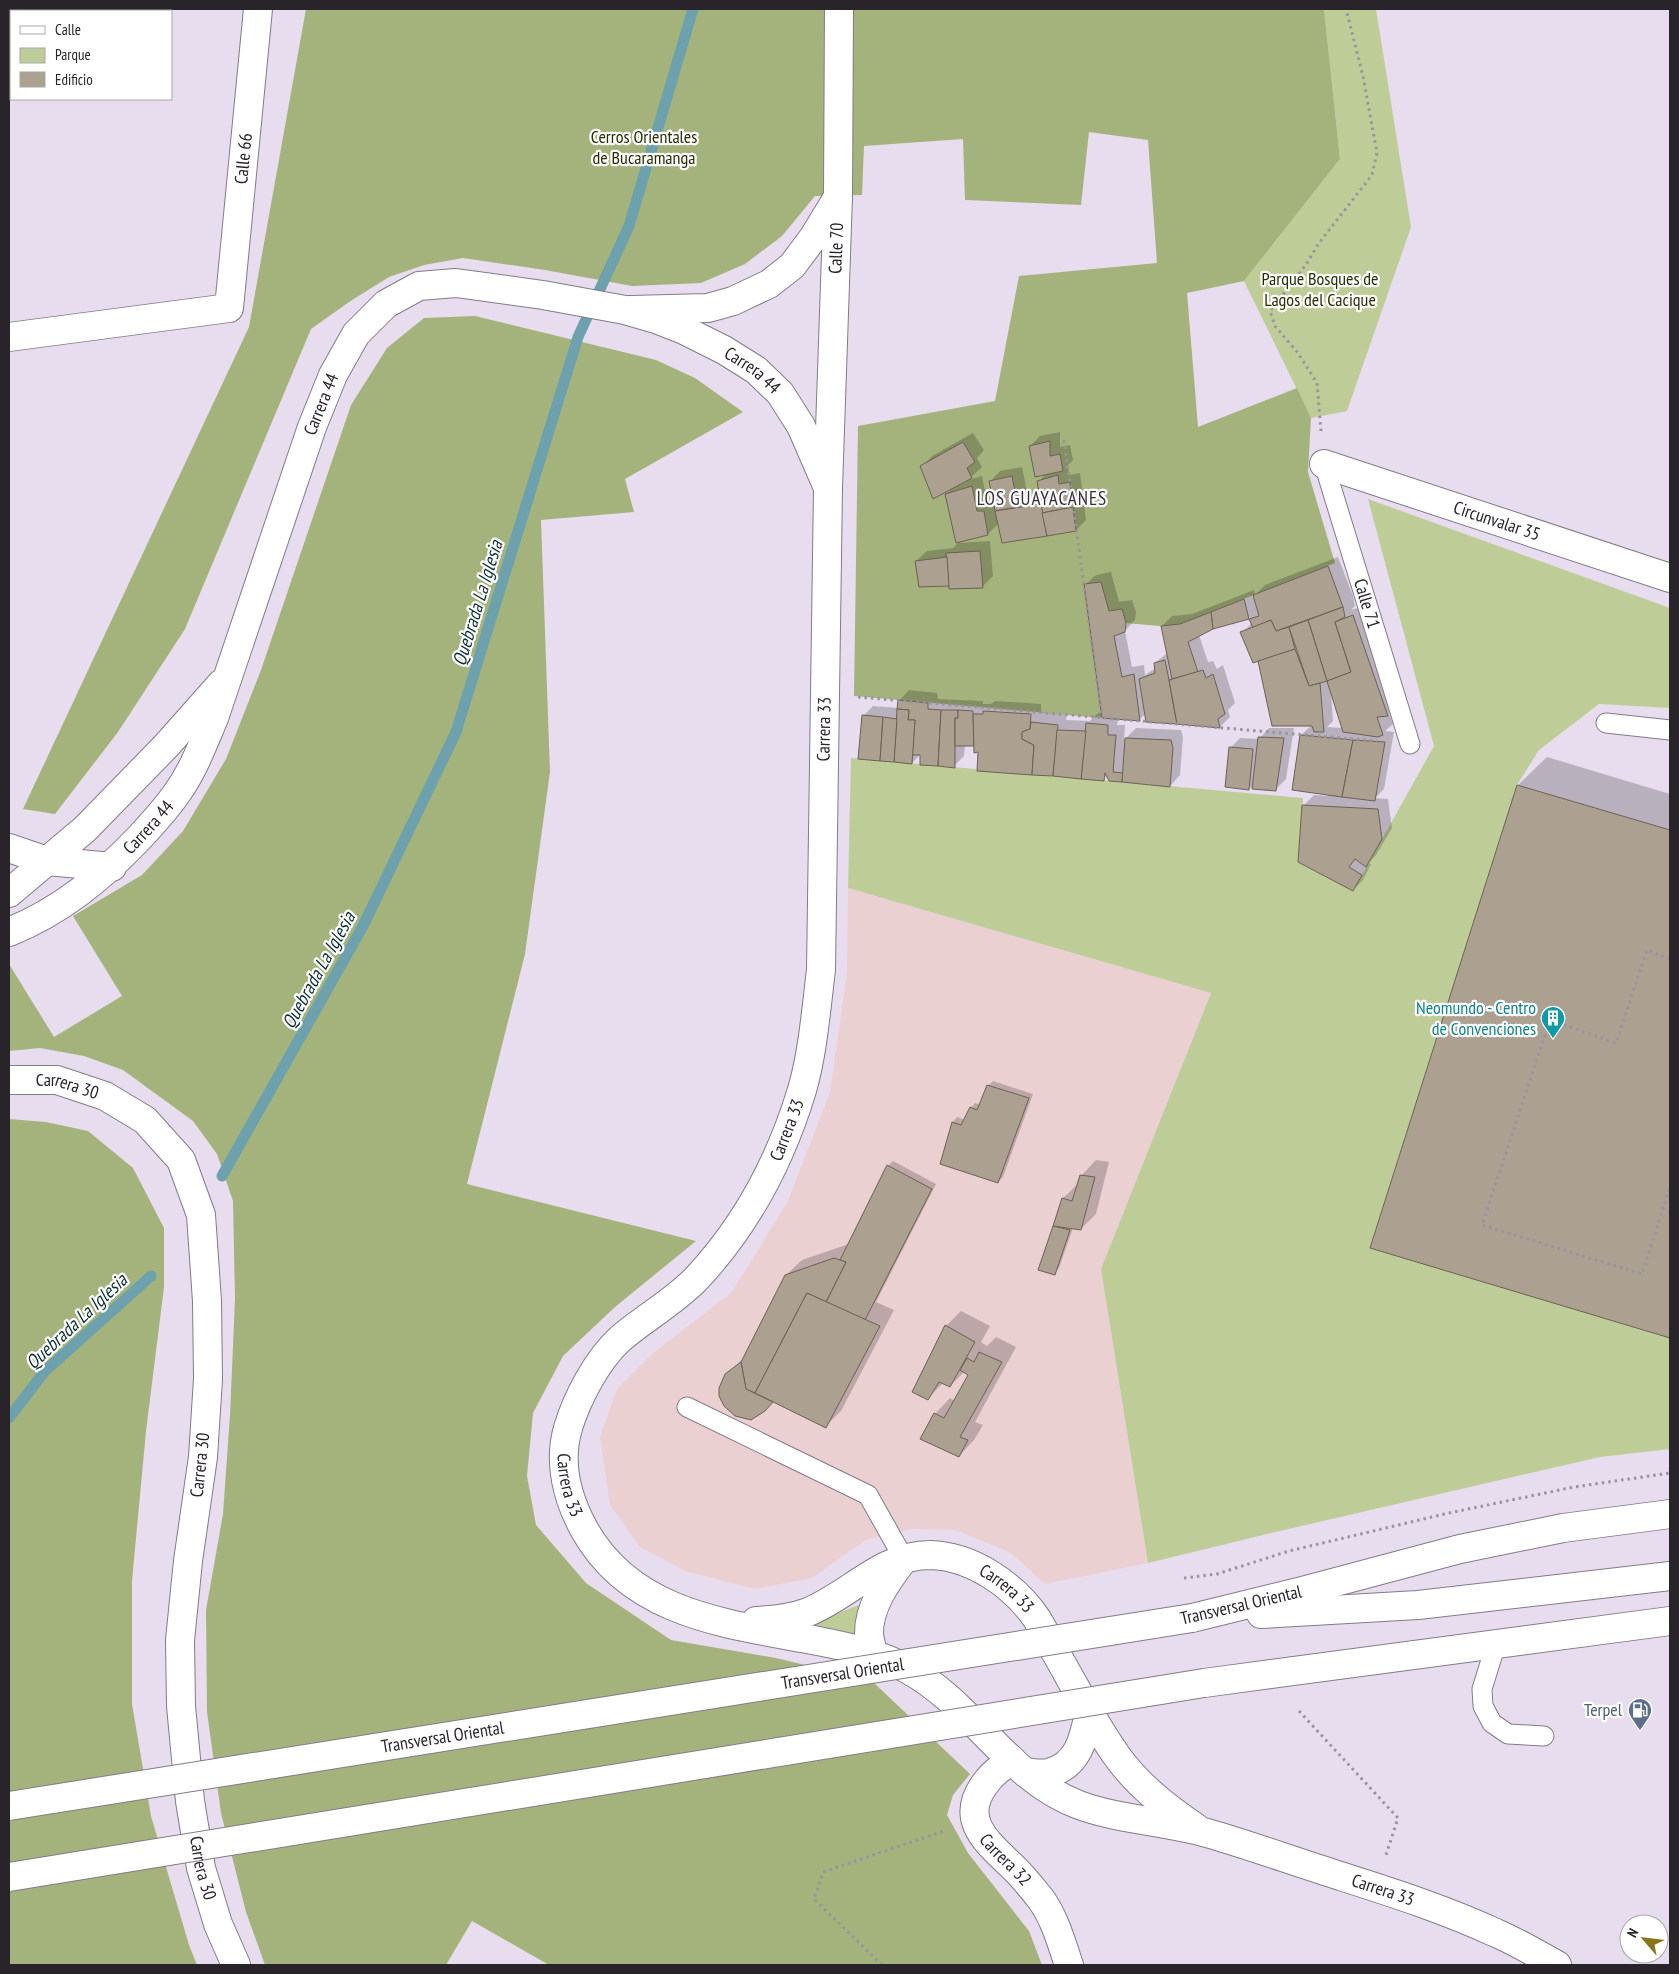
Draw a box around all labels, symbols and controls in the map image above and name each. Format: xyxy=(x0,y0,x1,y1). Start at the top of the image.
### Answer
legend xyxy=(10,10,172,100)
text: Calle xyxy=(55,20,81,39)
text: Parque xyxy=(55,45,91,64)
text: Edificio xyxy=(55,70,93,89)
park label: Cerros Orientales de Bucaramanga xyxy=(591,125,697,169)
street label: Calle 66 xyxy=(229,132,257,185)
street label: Calle 70 xyxy=(823,222,848,274)
park label: Parque Bosques de Lagos del Cacique xyxy=(1261,267,1379,311)
street label: Carrera 44 xyxy=(720,341,786,398)
street label: Carrera 44 xyxy=(298,370,343,438)
district label: LOS GUAYACANES xyxy=(977,486,1107,510)
street label: Circunvalar 35 xyxy=(1451,496,1543,545)
water label: Quebrada La Iglesia xyxy=(447,536,508,669)
street label: Calle 71 xyxy=(1349,576,1386,631)
street label: Carrera 33 xyxy=(811,696,836,762)
street label: Carrera 44 xyxy=(118,796,178,859)
water label: Quebrada La Iglesia xyxy=(276,906,361,1033)
place label: Neomundo - Centro de Convenciones xyxy=(1416,996,1536,1040)
building icon: Neomundo - Centro de Convenciones xyxy=(1540,1005,1566,1039)
street label: Carrera 30 xyxy=(36,1068,102,1104)
street label: Carrera 33 xyxy=(764,1096,809,1164)
water label: Quebrada La Iglesia xyxy=(20,1267,133,1374)
street label: Carrera 30 xyxy=(185,1432,214,1498)
street label: Carrera 33 xyxy=(553,1453,588,1520)
street label: Carrera 33 xyxy=(976,1559,1040,1617)
street label: Transversal Oriental xyxy=(1178,1579,1305,1630)
street label: Transversal Oriental xyxy=(780,1652,906,1694)
fuel station icon: Terpel xyxy=(1627,1697,1653,1731)
place label: Terpel xyxy=(1584,1698,1623,1721)
street label: Transversal Oriental xyxy=(380,1715,506,1758)
street label: Carrera 32 xyxy=(975,1829,1037,1890)
street label: Carrera 30 xyxy=(185,1834,222,1902)
street label: Carrera 33 xyxy=(1349,1868,1418,1911)
north arrow xyxy=(1619,1914,1669,1964)
text: N xyxy=(1623,1925,1642,1940)

